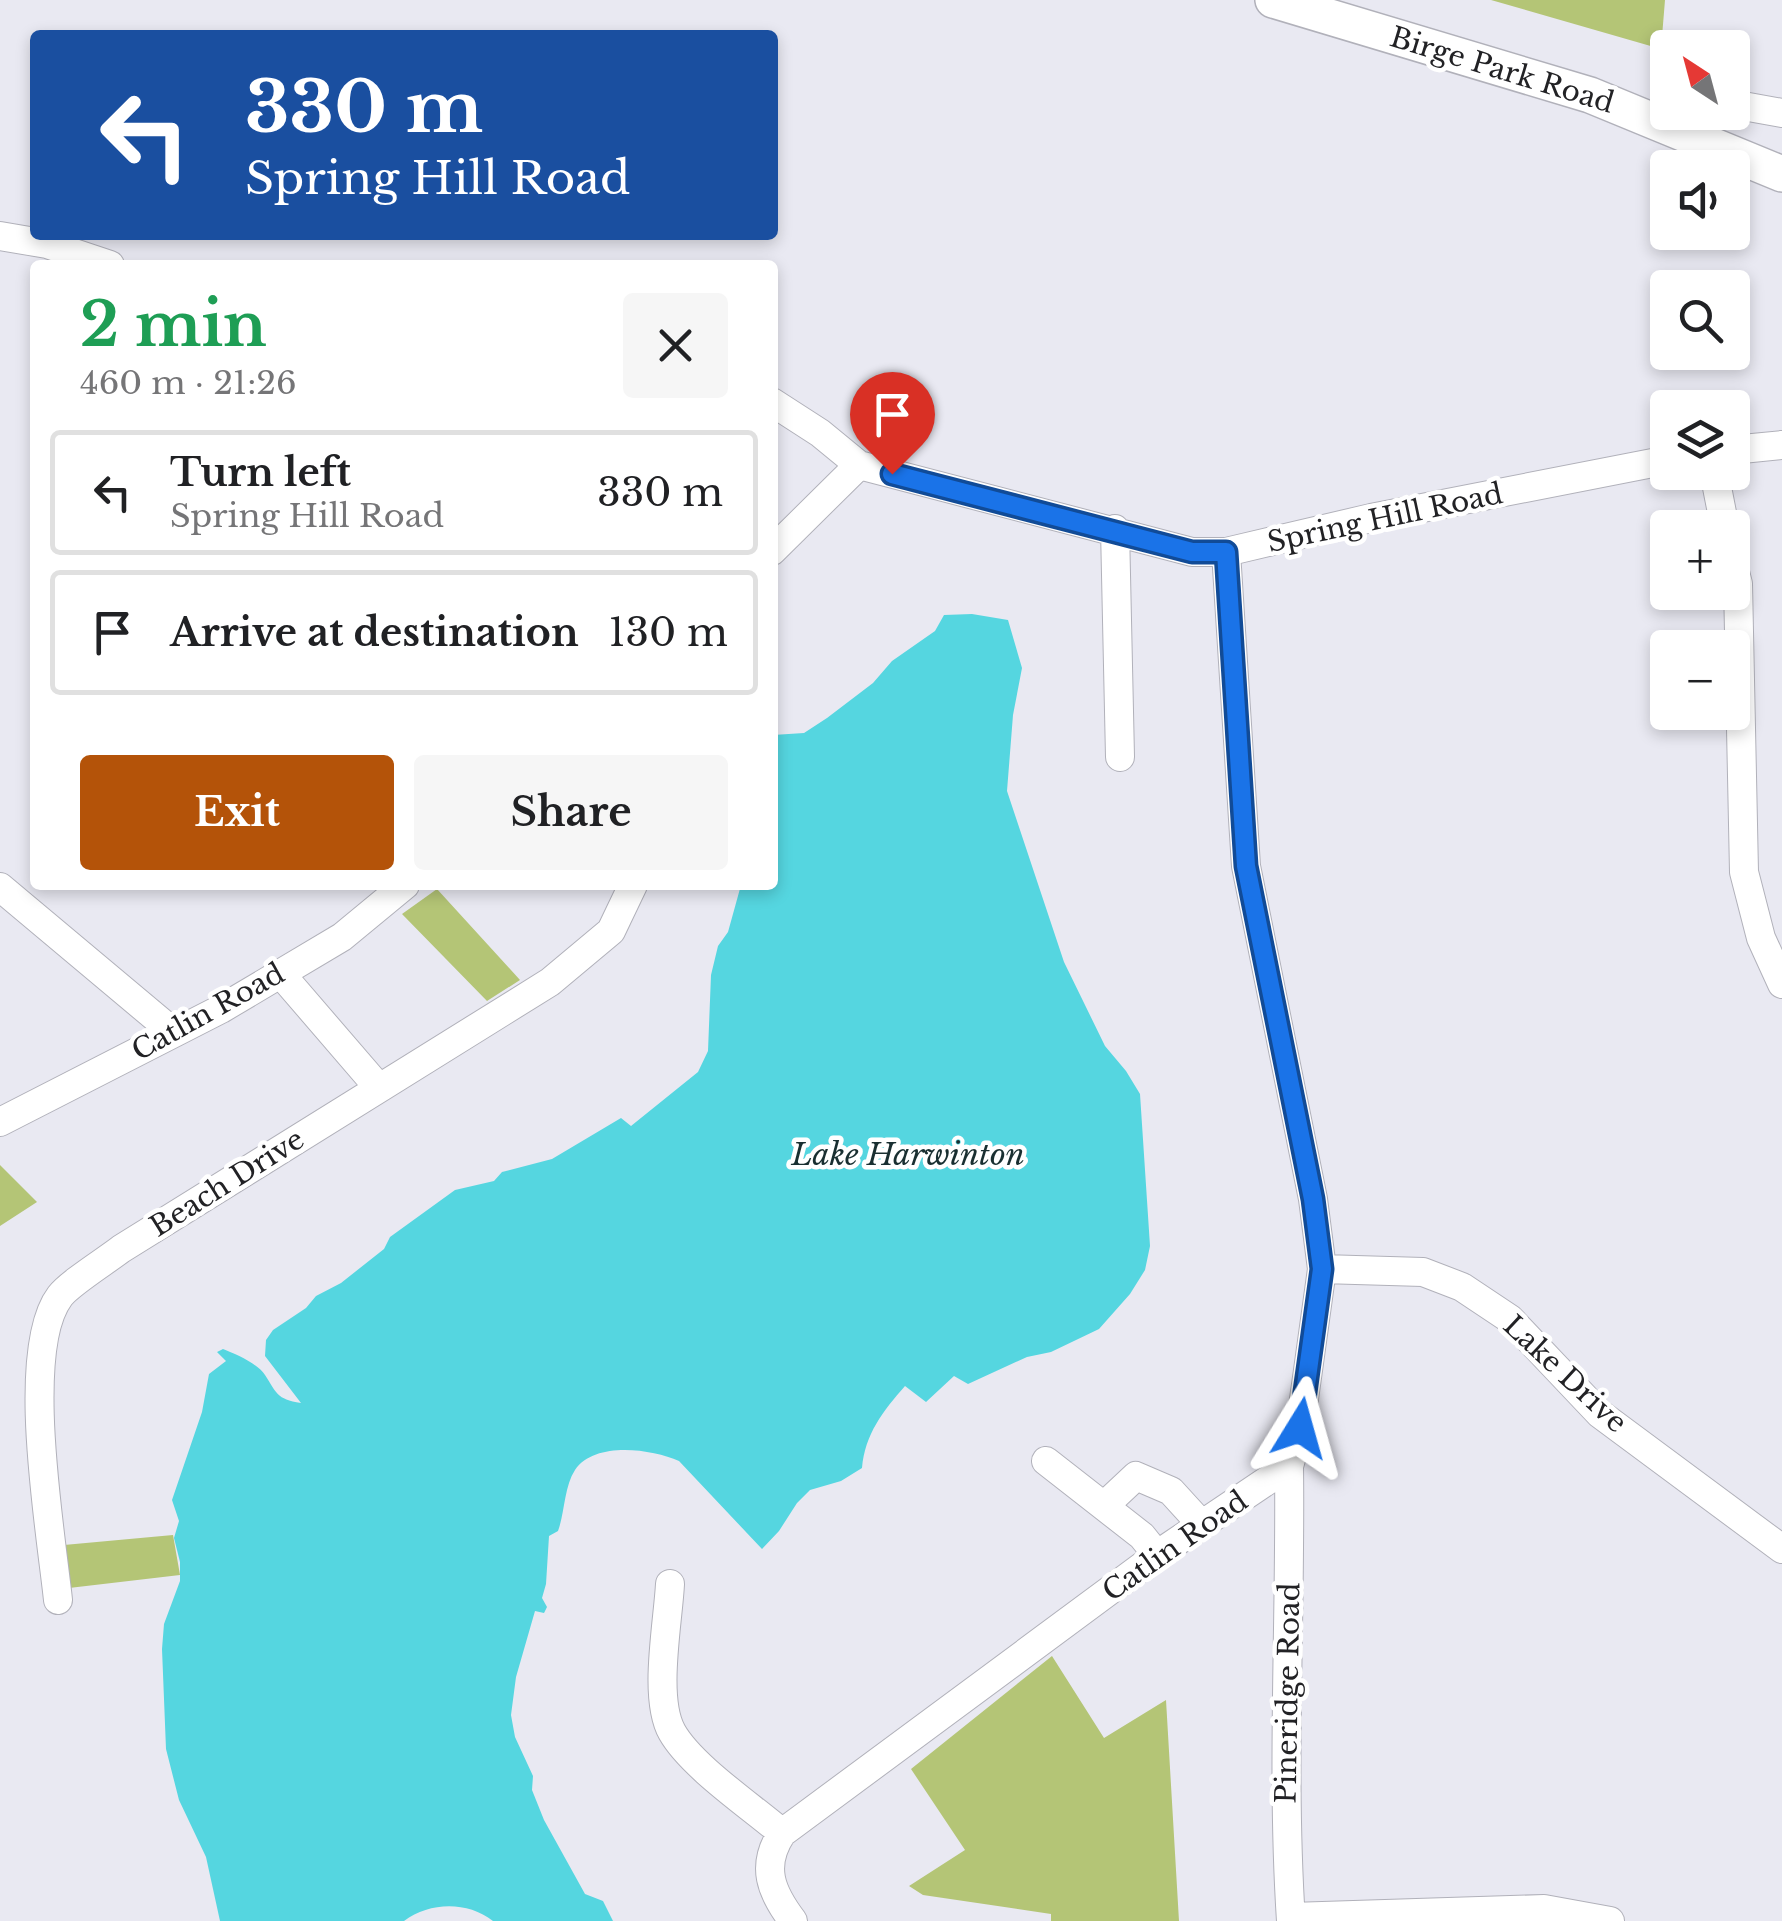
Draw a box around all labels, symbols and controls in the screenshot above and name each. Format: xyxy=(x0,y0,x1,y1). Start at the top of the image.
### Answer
street label: Birge Park Road xyxy=(1386,19,1618,121)
north arrow xyxy=(1650,30,1750,130)
map controls xyxy=(1650,30,1750,730)
text: 330 m xyxy=(245,64,483,151)
icon: left xyxy=(80,70,210,200)
text: Spring Hill Road xyxy=(245,150,630,206)
button: sound xyxy=(1650,150,1750,250)
button: search xyxy=(1650,270,1750,370)
text: 2 min xyxy=(80,288,267,362)
button: close xyxy=(623,293,728,398)
text: 460 m · 21:26 xyxy=(80,363,297,403)
pin xyxy=(850,372,935,475)
icon: arrive xyxy=(865,387,920,442)
button: layers xyxy=(1650,390,1750,490)
text: Turn left xyxy=(170,449,351,496)
icon: left xyxy=(85,465,140,520)
text: 330 m xyxy=(597,469,723,516)
street label: Spring Hill Road xyxy=(1264,476,1506,560)
text: Spring Hill Road xyxy=(170,496,444,536)
button: + xyxy=(1650,510,1750,610)
icon: arrive xyxy=(85,605,140,660)
text: Arrive at destination xyxy=(170,609,579,656)
text: 130 m xyxy=(609,609,728,656)
button: − xyxy=(1650,630,1750,730)
button: Exit xyxy=(80,755,394,870)
button: Share xyxy=(414,755,728,870)
street label: Catlin Road xyxy=(126,956,290,1068)
street label: Beach Drive xyxy=(143,1122,311,1244)
water label: Lake Harwinton xyxy=(791,1136,1024,1173)
street label: Lake Drive xyxy=(1496,1308,1634,1440)
position arrow xyxy=(1248,1376,1352,1480)
street label: Catlin Road xyxy=(1096,1483,1254,1609)
street label: Pineridge Road xyxy=(1269,1582,1307,1804)

